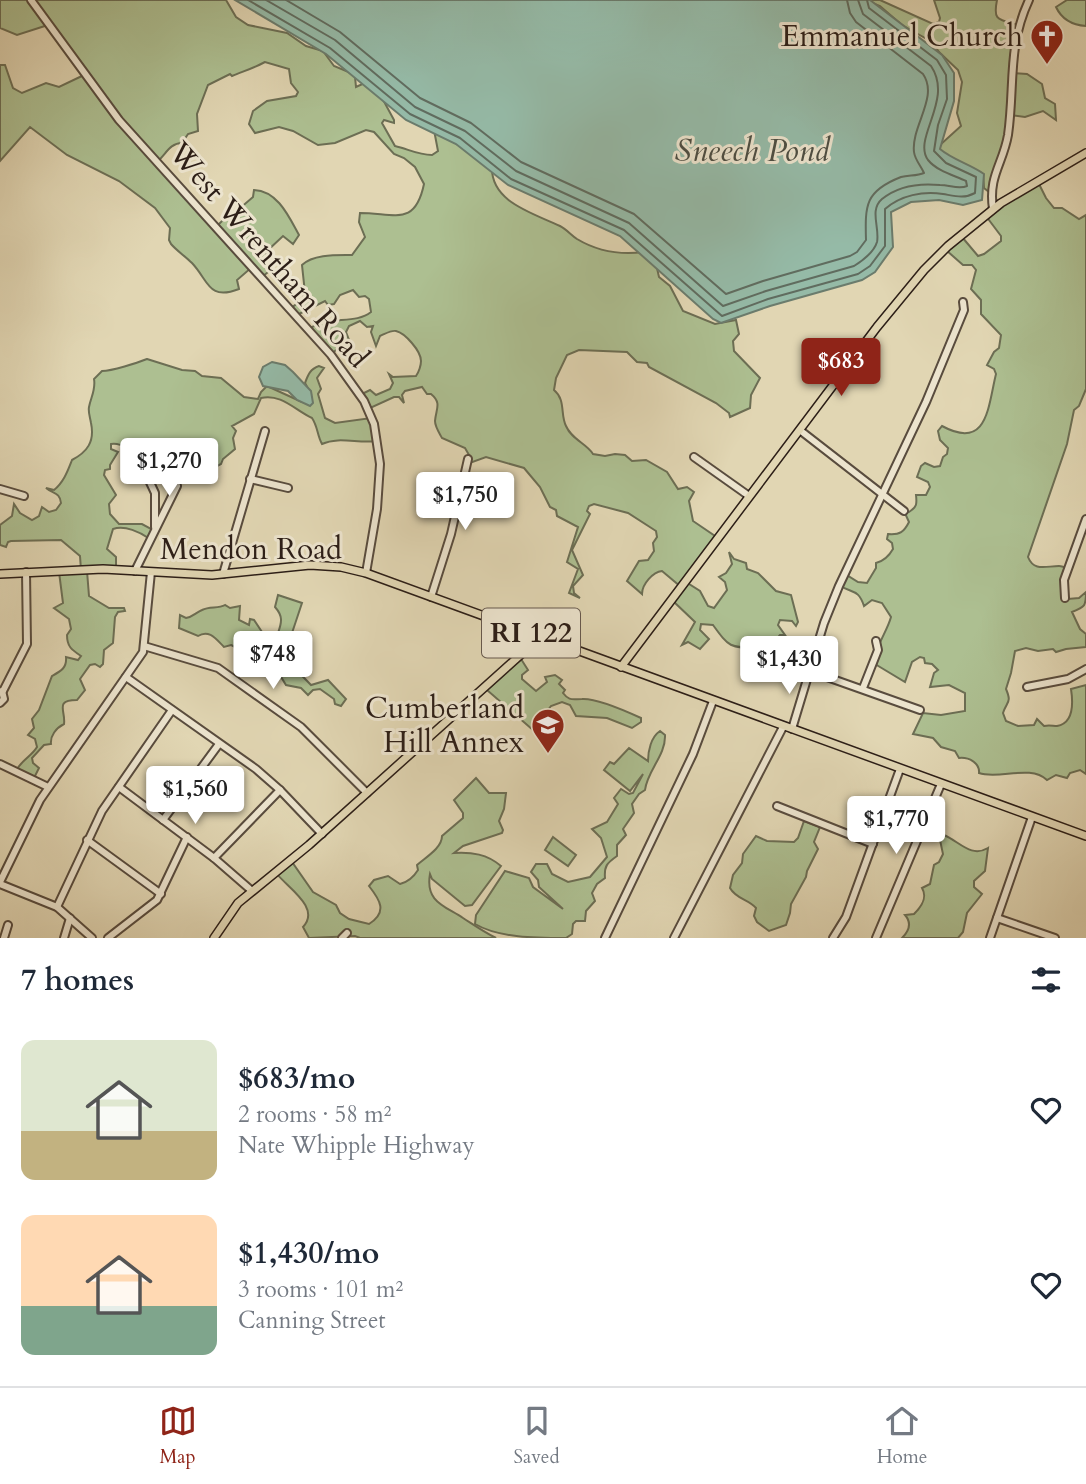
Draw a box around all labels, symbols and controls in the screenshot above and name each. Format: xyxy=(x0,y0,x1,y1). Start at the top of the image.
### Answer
place label: Emmanuel Church xyxy=(781,16,1024,57)
church icon: Emmanuel Church xyxy=(1028,17,1066,66)
water label: Sneech Pond xyxy=(674,129,831,173)
street label: West Wrentham Road xyxy=(159,132,379,377)
pin: $683 xyxy=(800,338,882,398)
text: $683 xyxy=(817,345,865,376)
pin: $1,270 xyxy=(112,438,226,498)
text: $1,270 xyxy=(136,445,202,476)
pin: $1,750 xyxy=(408,472,522,532)
text: $1,750 xyxy=(432,479,498,510)
street label: Mendon Road xyxy=(160,529,342,570)
road number: RI 122 xyxy=(482,608,580,658)
pin: $748 xyxy=(232,632,314,691)
pin: $1,430 xyxy=(732,636,846,696)
text: $748 xyxy=(249,638,297,669)
text: $1,430 xyxy=(756,643,822,674)
place label: Cumberland Hill Annex xyxy=(365,688,524,763)
school or university icon: Cumberland Hill Annex xyxy=(529,706,567,755)
pin: $1,560 xyxy=(138,766,252,826)
text: $1,560 xyxy=(162,773,228,804)
pin: $1,770 xyxy=(839,796,953,856)
text: $1,770 xyxy=(863,803,929,834)
text: 7 homes xyxy=(21,960,134,1001)
icon: filters xyxy=(1027,961,1065,999)
text: $683/mo xyxy=(238,1058,355,1099)
icon: home xyxy=(77,1068,161,1152)
icon: heart xyxy=(1027,1091,1065,1129)
text: 2 rooms · 58 m² xyxy=(238,1099,391,1130)
text: Nate Whipple Highway xyxy=(238,1130,475,1161)
text: $1,430/mo xyxy=(238,1233,379,1274)
icon: home xyxy=(77,1243,161,1327)
icon: heart xyxy=(1027,1266,1065,1304)
text: 3 rooms · 101 m² xyxy=(238,1274,403,1305)
text: Canning Street xyxy=(238,1305,386,1336)
tab: Map xyxy=(159,1402,197,1470)
tab: Saved xyxy=(514,1402,560,1470)
tab: Home xyxy=(877,1402,927,1470)

